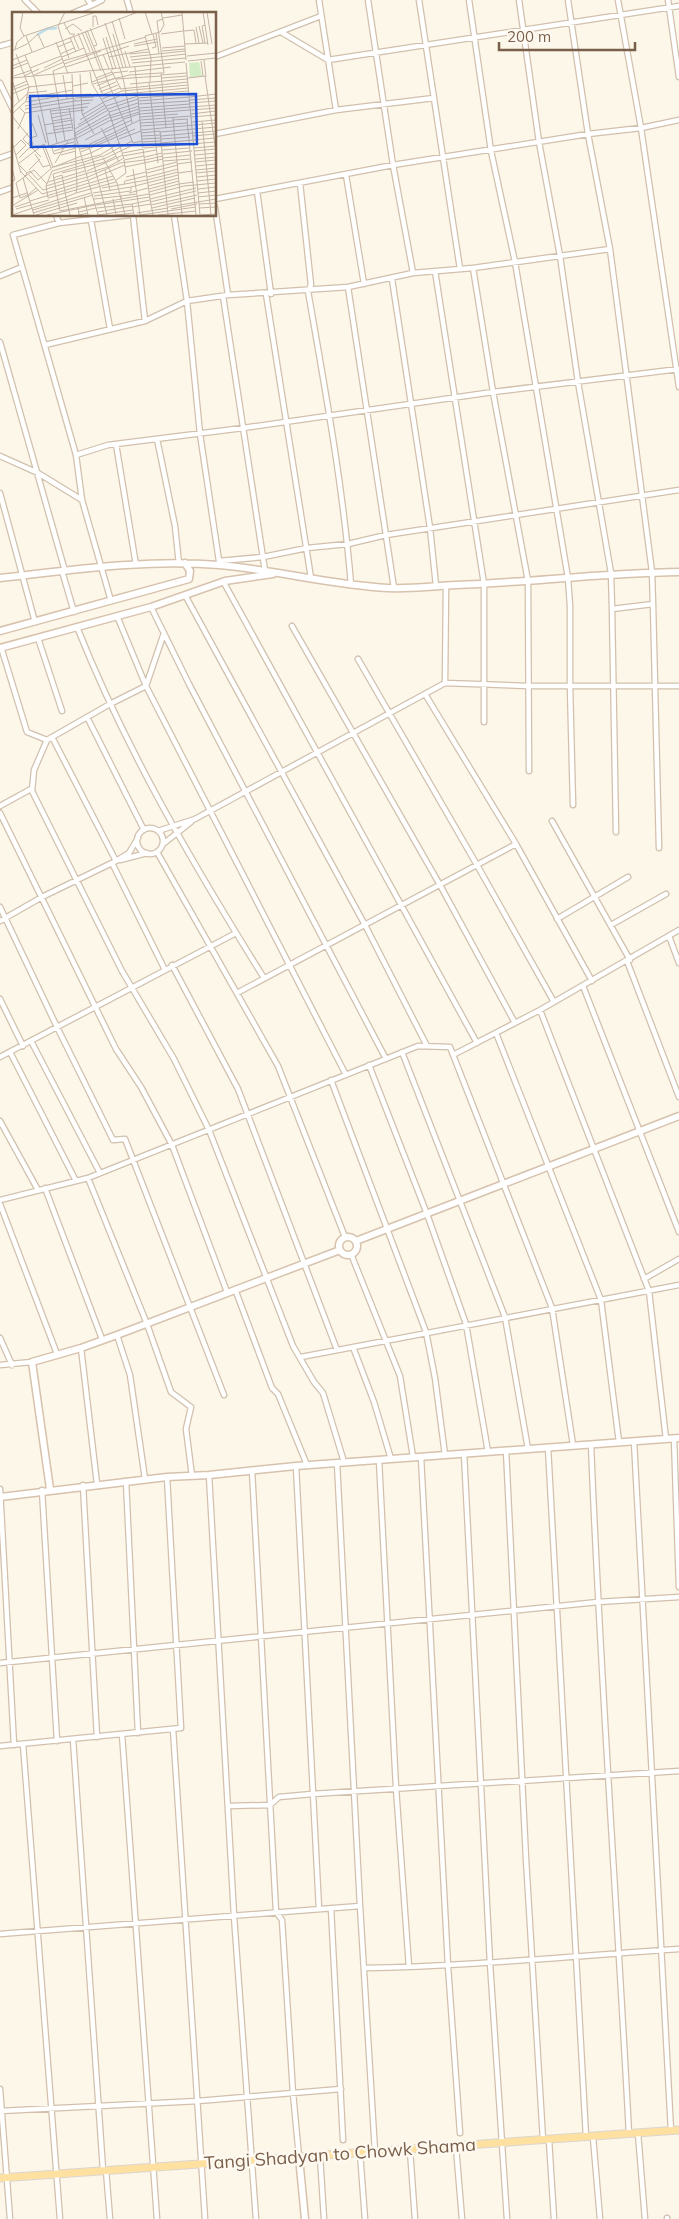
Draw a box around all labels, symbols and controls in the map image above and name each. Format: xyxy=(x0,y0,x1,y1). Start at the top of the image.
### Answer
inset map xyxy=(12,12,216,216)
scale bar xyxy=(499,20,635,52)
text: 200 m xyxy=(507,27,551,46)
street label: Tangi Shadyan to Chowk Shama xyxy=(203,2133,477,2174)

